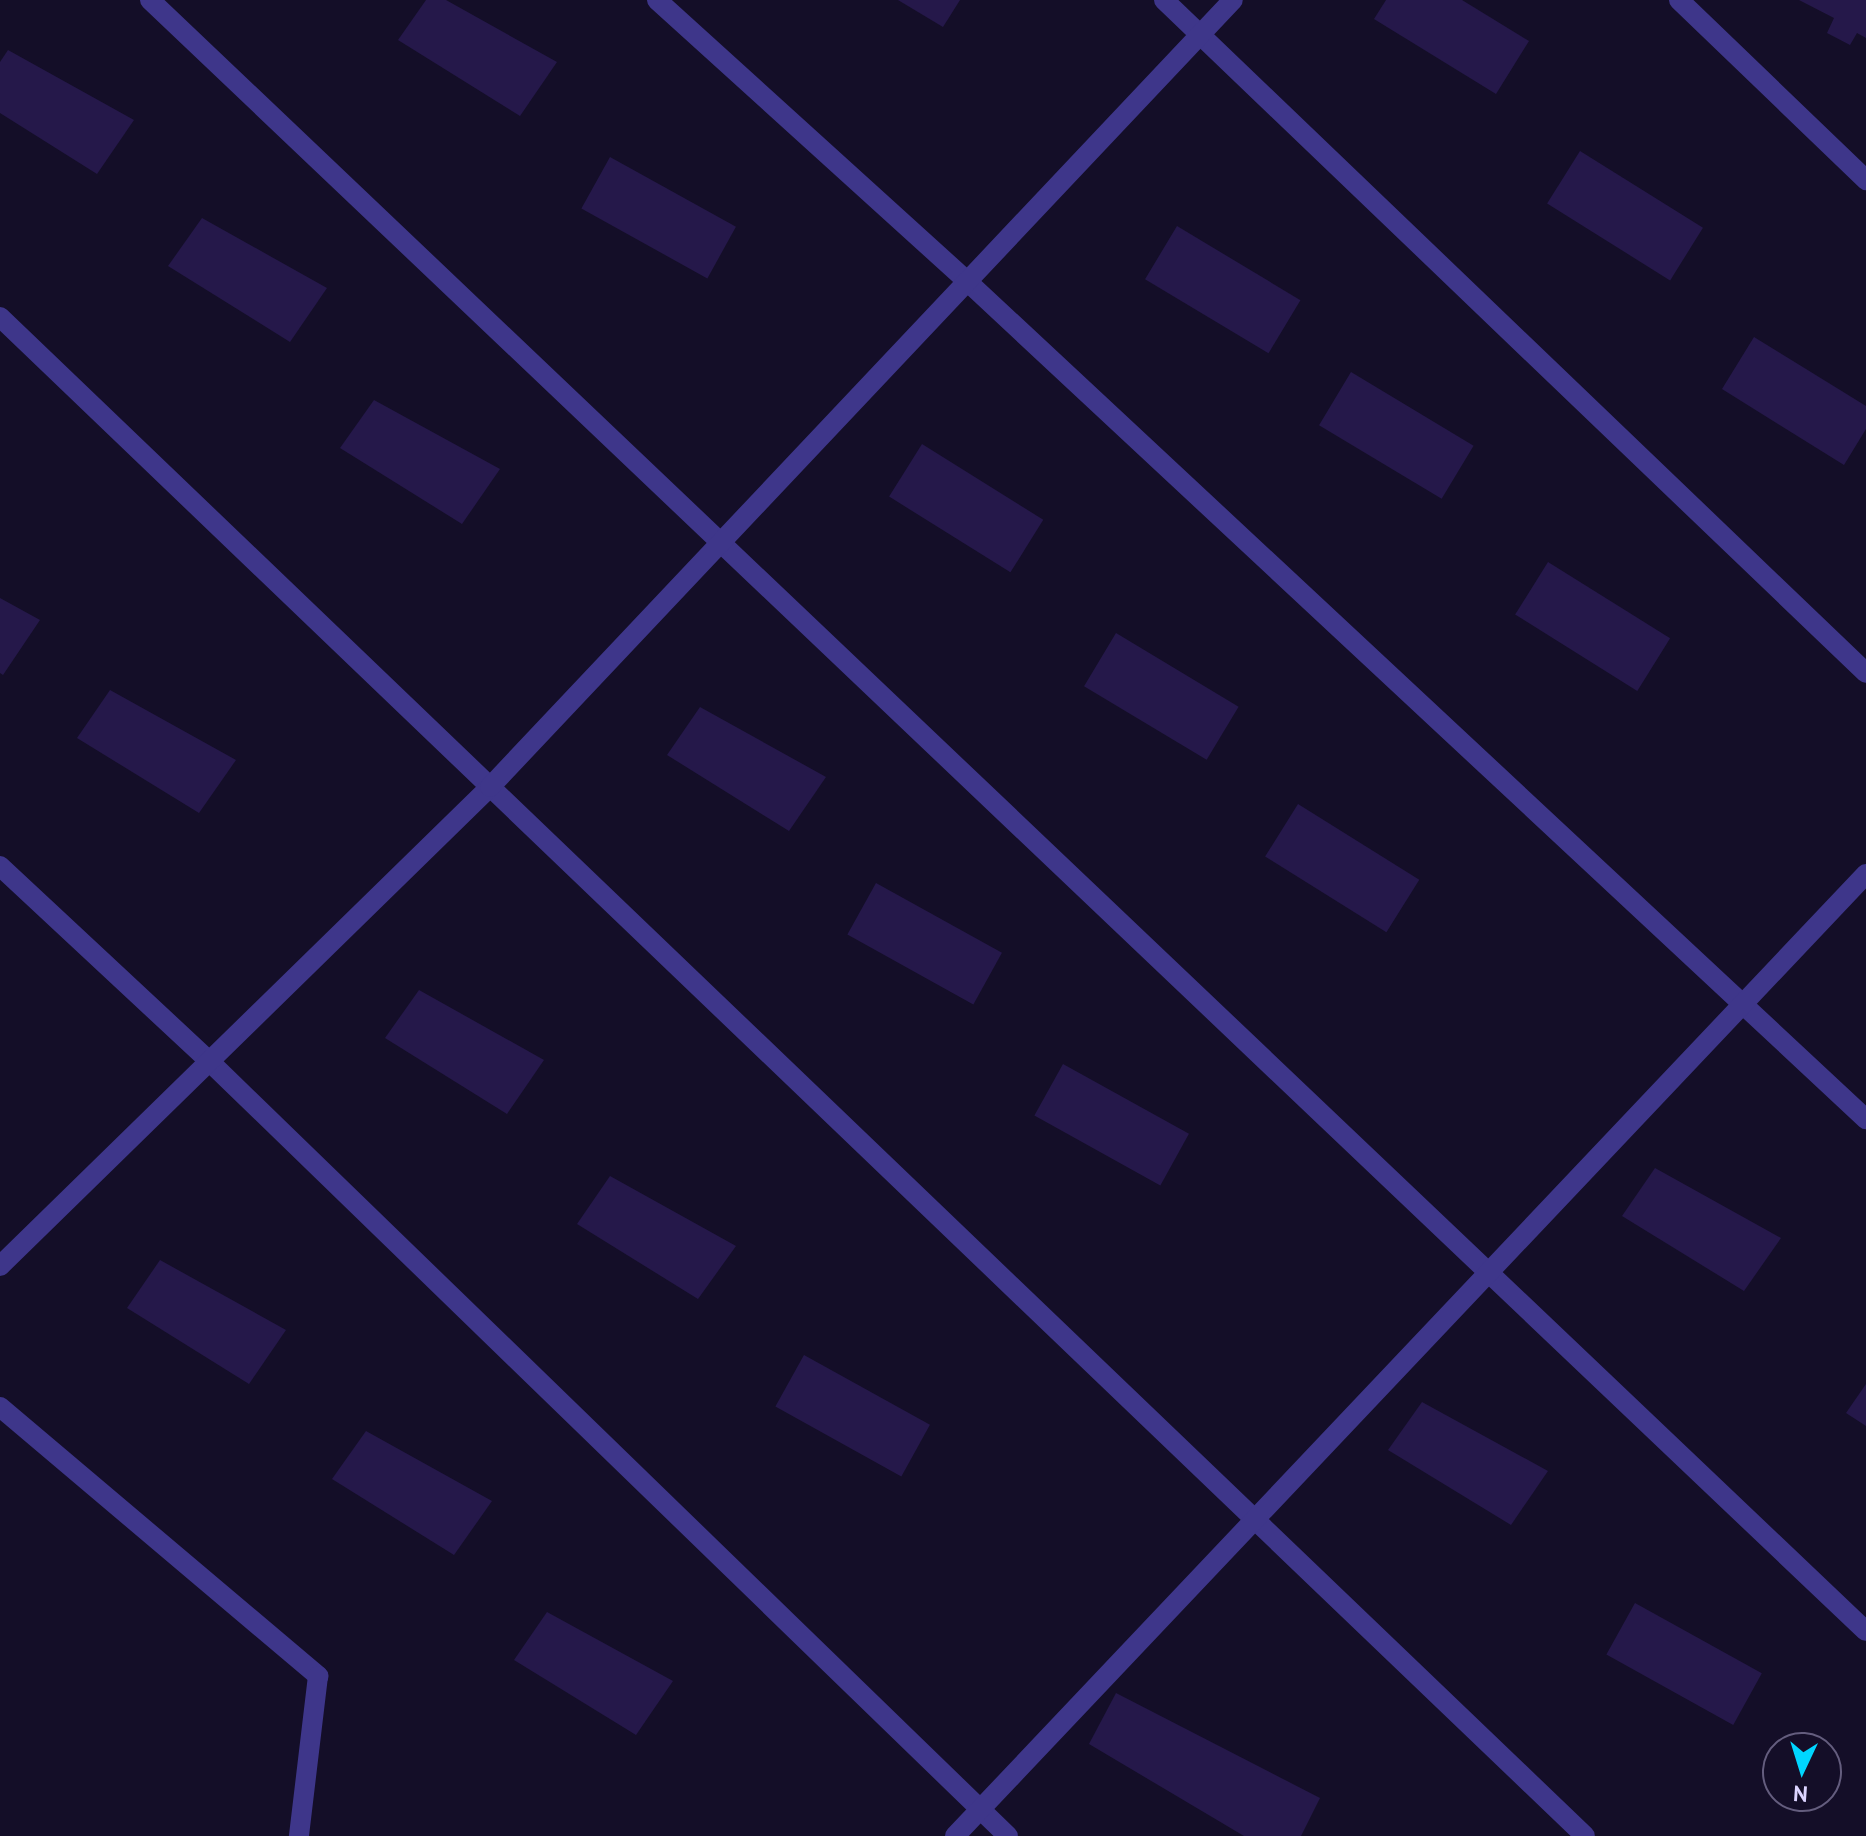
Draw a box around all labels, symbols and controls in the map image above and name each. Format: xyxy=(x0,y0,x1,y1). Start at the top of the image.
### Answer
north arrow xyxy=(1762,1732,1842,1812)
text: N xyxy=(1792,1779,1809,1808)

